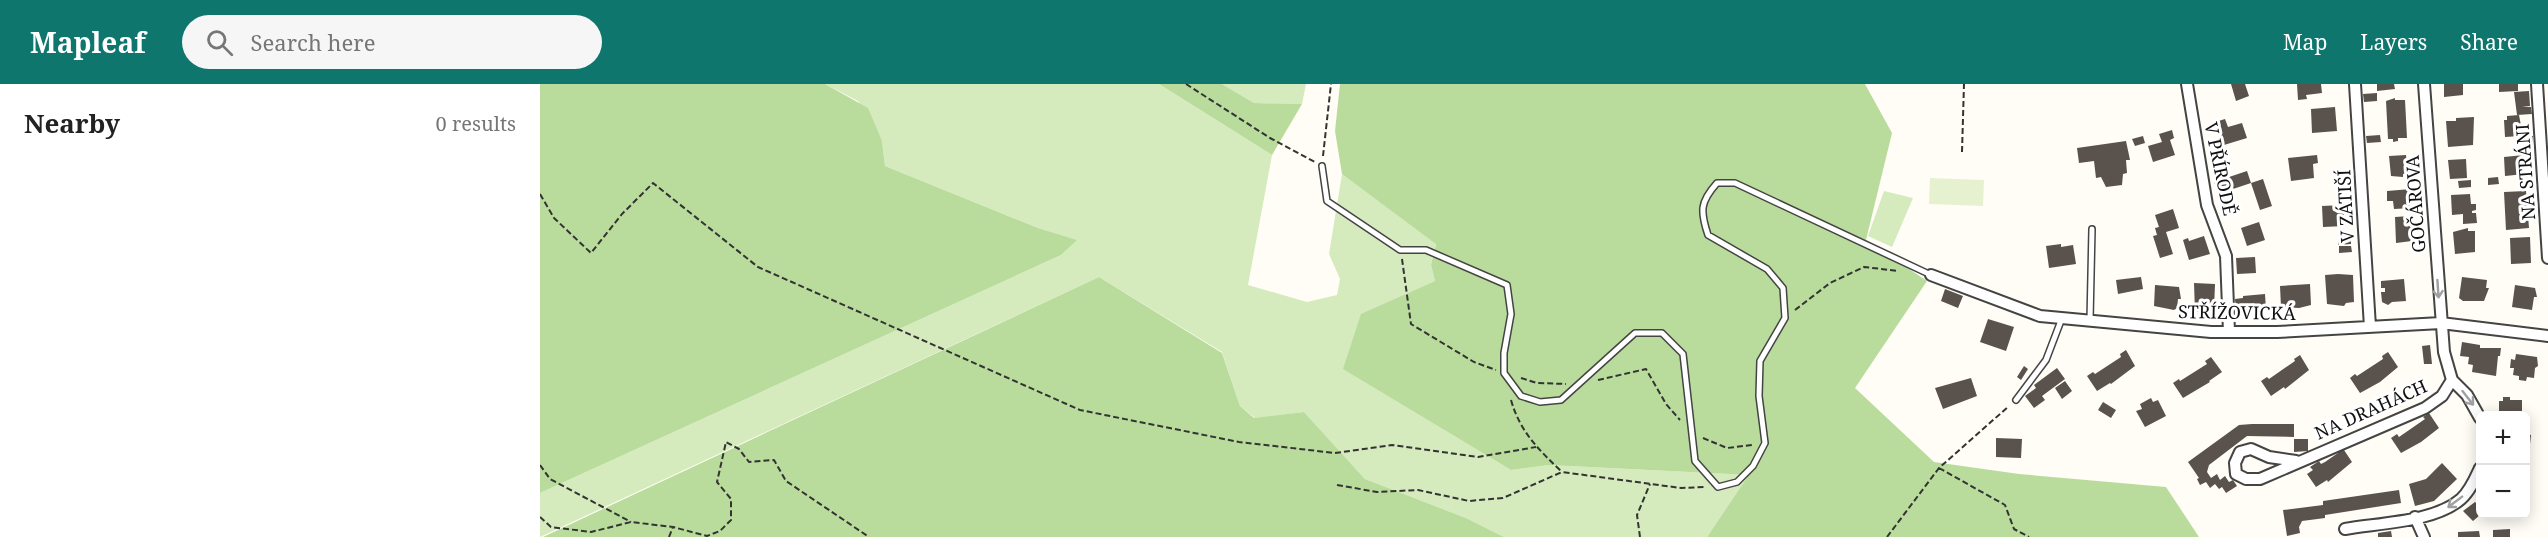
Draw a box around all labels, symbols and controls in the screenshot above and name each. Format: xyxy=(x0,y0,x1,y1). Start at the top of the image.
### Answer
search box xyxy=(182,15,602,69)
text: Mapleaf xyxy=(30,23,146,61)
icon: search xyxy=(203,26,236,59)
text: Search here xyxy=(251,27,375,57)
text: Map xyxy=(2283,28,2327,56)
text: Layers xyxy=(2360,28,2427,56)
text: Share xyxy=(2460,28,2518,56)
text: Nearby xyxy=(24,105,120,141)
text: 0 results xyxy=(436,110,516,137)
street label: V PŘÍRODĚ xyxy=(2199,120,2243,218)
street label: NA STRÁNI xyxy=(2510,123,2540,221)
street label: GOČÁROVA xyxy=(2400,154,2430,254)
street label: V ZÁTIŠÍ xyxy=(2331,169,2359,243)
one-way arrow xyxy=(2433,279,2444,298)
street label: STŘÍŽOVICKÁ xyxy=(2178,299,2296,325)
street label: NA DRAHÁCH xyxy=(2311,374,2431,445)
one-way arrow xyxy=(2461,389,2474,405)
map controls xyxy=(2476,411,2530,519)
button: + xyxy=(2476,411,2530,465)
button: − xyxy=(2476,465,2530,519)
one-way arrow xyxy=(2448,496,2464,509)

